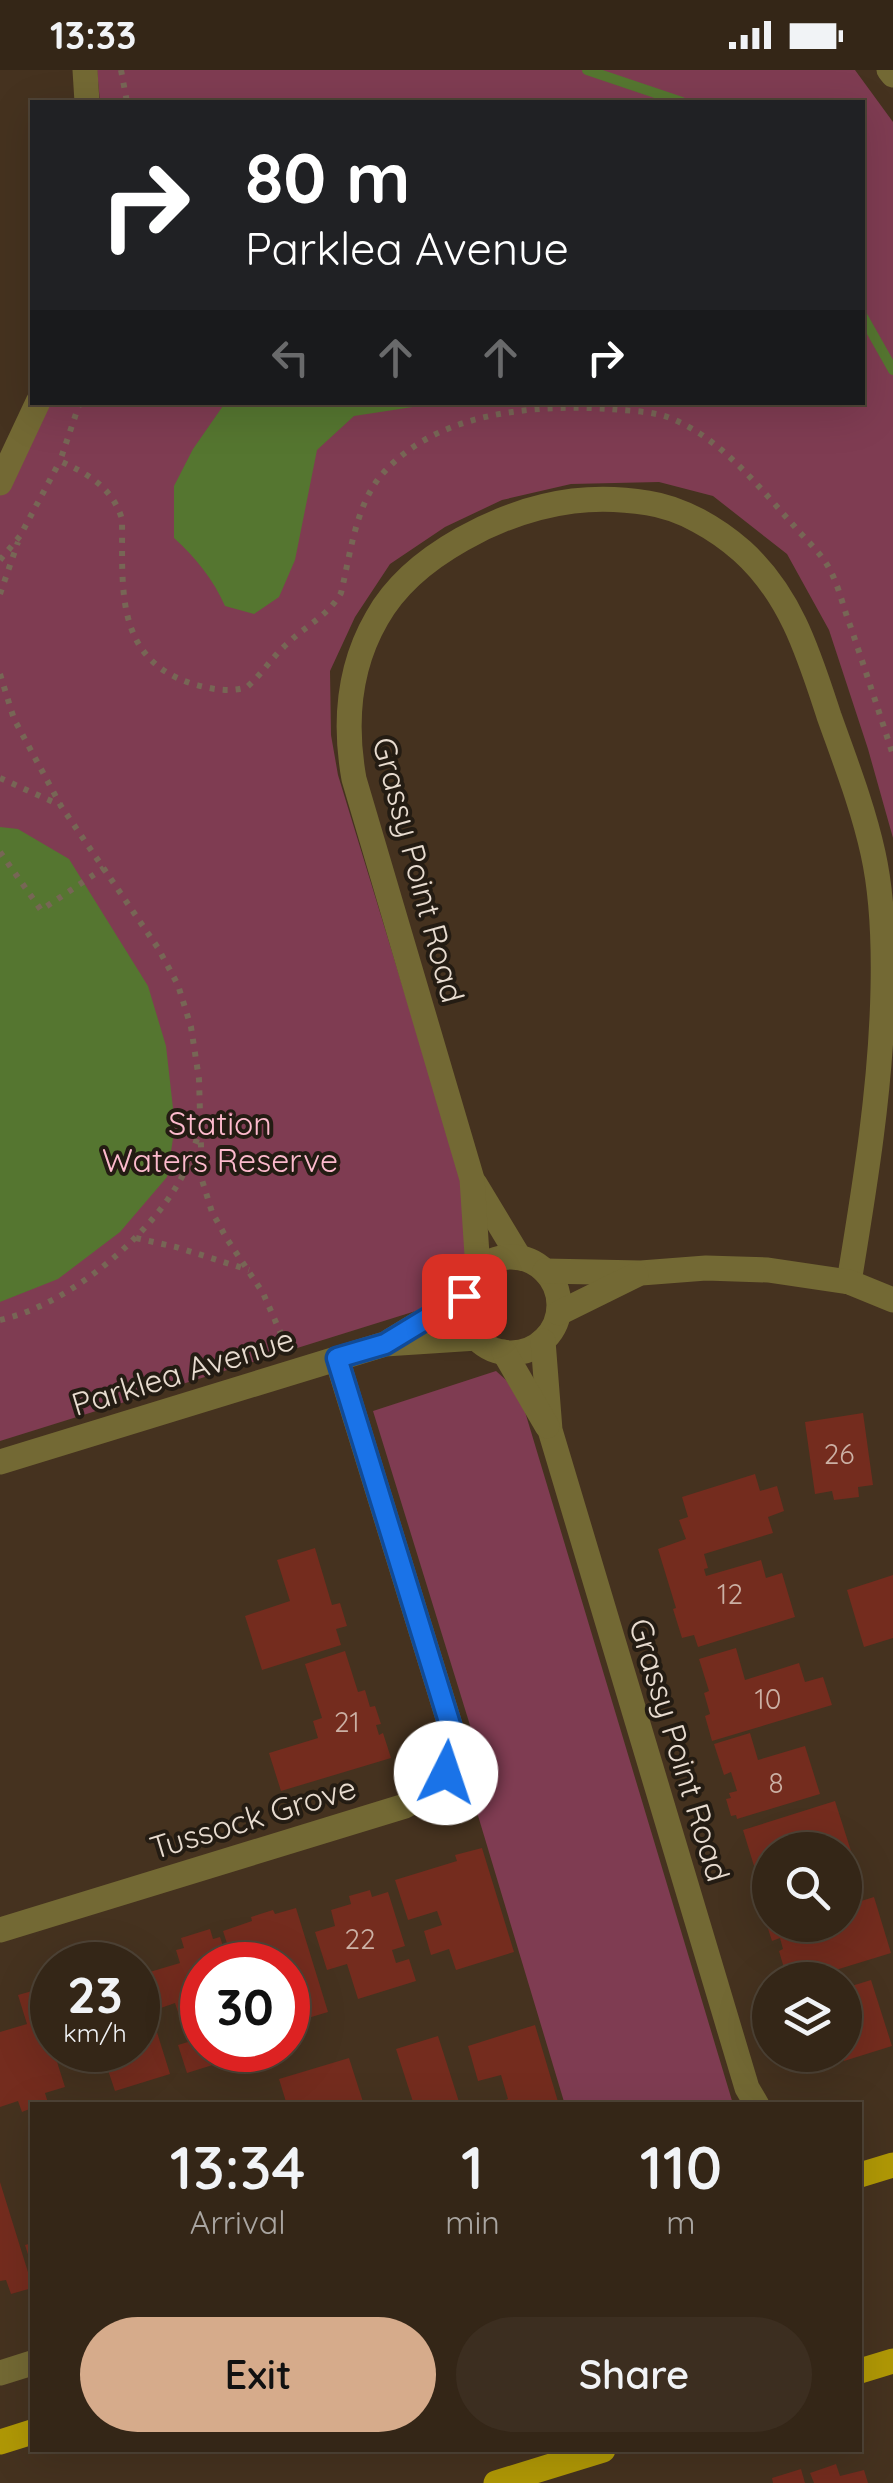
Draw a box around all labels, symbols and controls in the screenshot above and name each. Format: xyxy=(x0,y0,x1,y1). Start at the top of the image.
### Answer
text: 13:33 xyxy=(50,11,136,59)
text: 80 m xyxy=(245,133,410,221)
icon: right xyxy=(80,140,210,270)
text: Parklea Avenue xyxy=(245,220,569,276)
icon: left xyxy=(263,330,318,385)
icon: ahead xyxy=(368,330,423,385)
icon: ahead xyxy=(473,330,528,385)
icon: right xyxy=(578,330,633,385)
street label: Grassy Point Road xyxy=(364,733,474,1007)
park label: Station Waters Reserve xyxy=(102,1103,338,1180)
pin xyxy=(422,1254,507,1339)
icon: arrive xyxy=(437,1269,492,1324)
street label: Parklea Avenue xyxy=(67,1318,299,1424)
house number: 26 xyxy=(824,1436,854,1471)
house number: 12 xyxy=(717,1576,743,1611)
street label: Grassy Point Road xyxy=(621,1613,739,1886)
house number: 10 xyxy=(754,1681,782,1716)
house number: 21 xyxy=(334,1704,360,1739)
position arrow xyxy=(394,1721,498,1825)
house number: 8 xyxy=(768,1765,784,1800)
street label: Tussock Grove xyxy=(145,1767,361,1867)
map controls xyxy=(752,1832,862,2072)
button: search xyxy=(752,1832,862,1942)
house number: 22 xyxy=(344,1921,376,1956)
speed limit sign: 30 xyxy=(180,1942,310,2072)
button: layers xyxy=(752,1962,862,2072)
text: 23 xyxy=(67,1963,123,2026)
text: km/h xyxy=(63,2017,127,2048)
text: 13:34 xyxy=(170,2129,306,2204)
text: 1 xyxy=(461,2129,484,2204)
text: 110 xyxy=(640,2129,722,2204)
text: Arrival xyxy=(190,2202,286,2242)
text: min xyxy=(445,2202,500,2242)
text: m xyxy=(666,2202,696,2242)
button: Exit xyxy=(80,2317,436,2432)
button: Share xyxy=(456,2317,812,2432)

